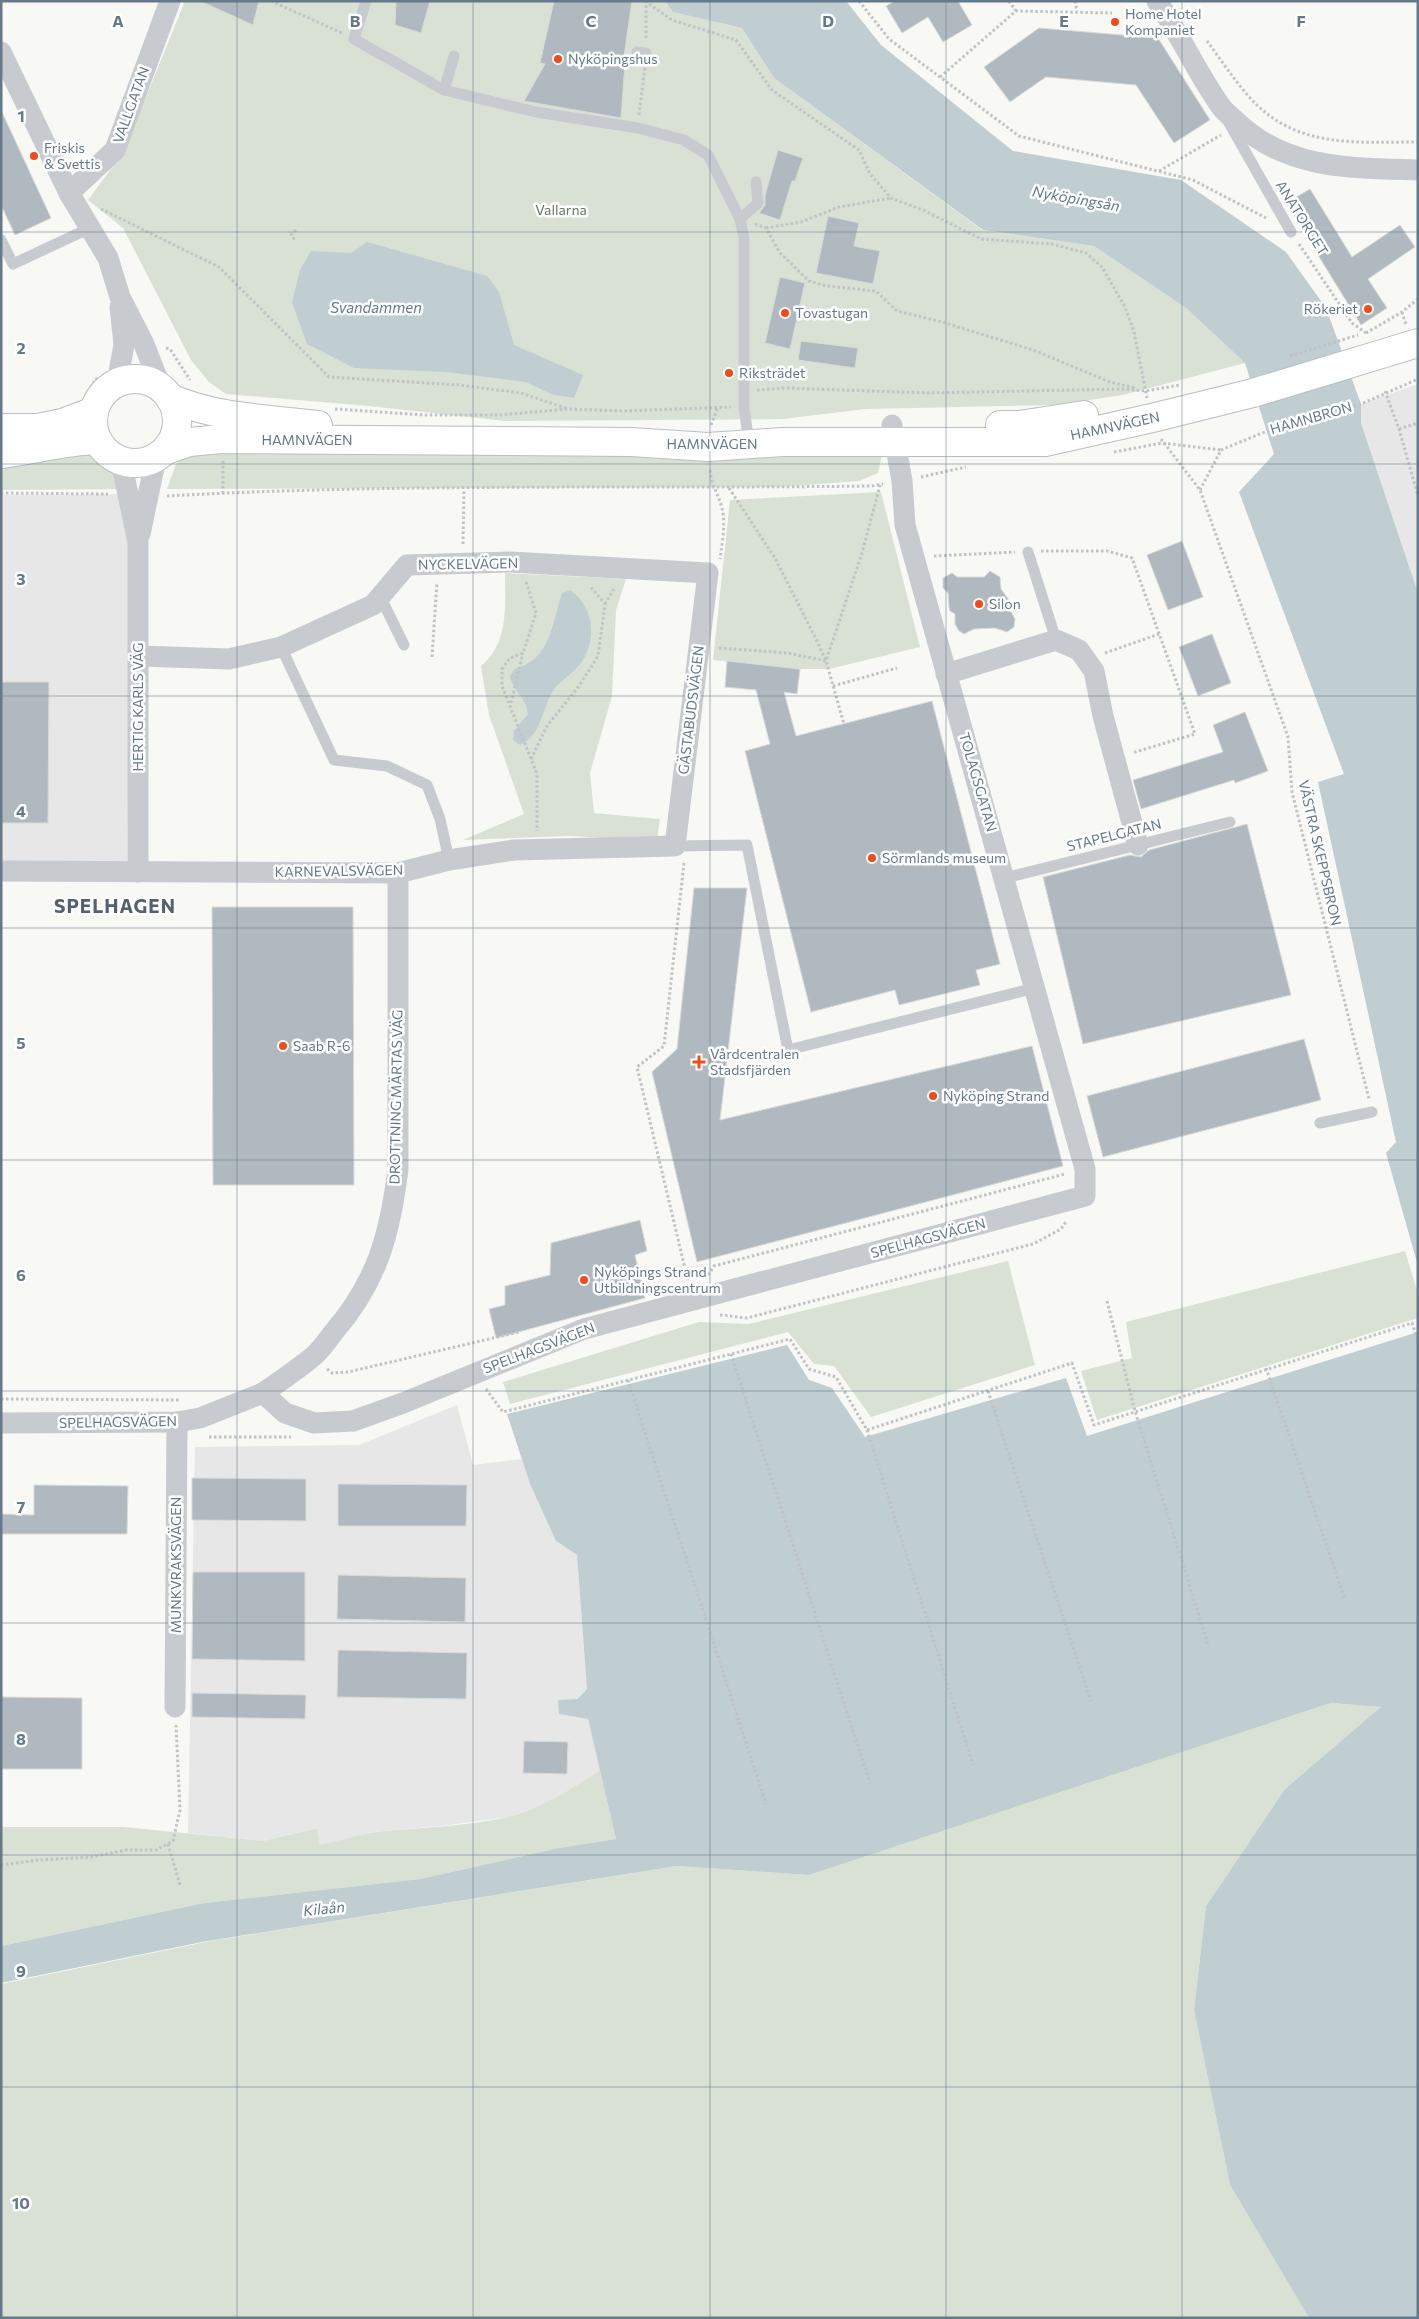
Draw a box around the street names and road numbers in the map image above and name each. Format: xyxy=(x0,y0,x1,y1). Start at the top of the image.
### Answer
street label: VALLGATAN xyxy=(109,64,152,146)
street label: ANATORGET xyxy=(1273,177,1332,258)
street label: HAMNBRON xyxy=(1268,398,1354,437)
street label: HAMNVÄGEN xyxy=(1069,408,1161,443)
street label: HAMNVÄGEN xyxy=(261,431,353,448)
street label: HAMNVÄGEN xyxy=(666,435,758,452)
street label: NYCKELVÄGEN xyxy=(418,554,518,573)
street label: HERTIG KARLS VÄG xyxy=(129,642,146,772)
street label: GÄSTABUDSVÄGEN xyxy=(674,644,707,775)
street label: TOLAGSGATAN xyxy=(956,730,1001,833)
street label: VÄSTRA SKEPPSBRON xyxy=(1295,778,1346,927)
street label: STAPELGATAN xyxy=(1065,815,1163,854)
street label: KARNEVALSVÄGEN xyxy=(275,861,403,880)
street label: DROTTNING MÄRTAS VÄG xyxy=(385,1009,406,1185)
street label: SPELHAGSVÄGEN xyxy=(869,1214,987,1261)
street label: SPELHAGSVÄGEN xyxy=(481,1318,597,1377)
street label: SPELHAGSVÄGEN xyxy=(59,1412,177,1431)
street label: MUNKVRAKSVÄGEN xyxy=(167,1497,184,1633)

